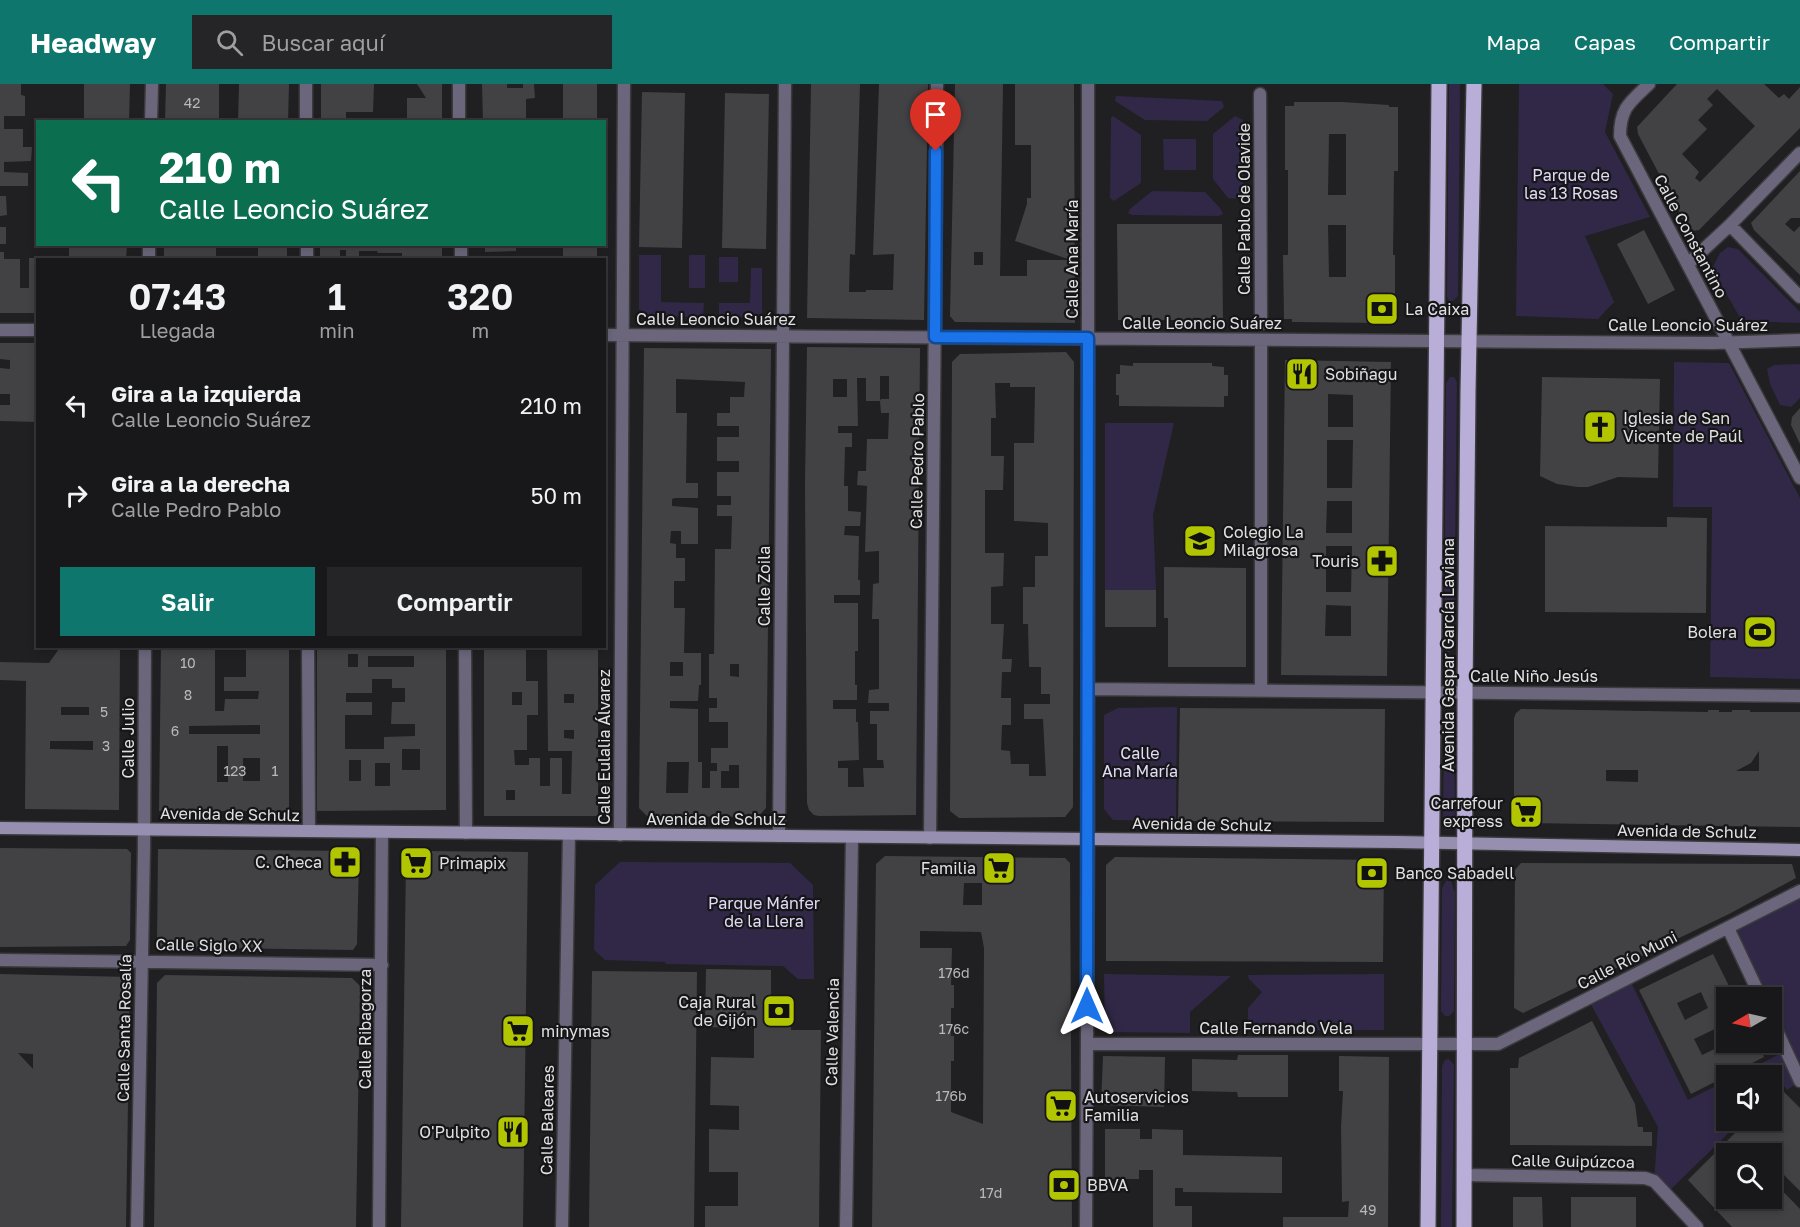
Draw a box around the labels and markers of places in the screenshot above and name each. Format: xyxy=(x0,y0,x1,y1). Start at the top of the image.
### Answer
pin xyxy=(910,89,961,151)
bank icon: La Caixa xyxy=(1364,291,1400,327)
place label: La Caixa xyxy=(1405,299,1469,319)
restaurant icon: Sobiñagu xyxy=(1284,356,1320,392)
place label: Sobiñagu xyxy=(1325,364,1397,384)
place label: Iglesia de San Vicente de Paúl xyxy=(1623,408,1743,446)
church icon: Iglesia de San Vicente de Paúl xyxy=(1582,409,1618,445)
place label: Colegio La Milagrosa xyxy=(1223,522,1304,560)
school or university icon: Colegio La Milagrosa xyxy=(1182,523,1218,559)
pharmacy icon: Touris xyxy=(1364,543,1400,579)
place label: Touris xyxy=(1312,551,1359,571)
sports icon: Bolera xyxy=(1742,614,1778,650)
place label: Bolera xyxy=(1687,622,1737,642)
place label: Carrefour express xyxy=(1430,793,1503,831)
supermarket icon: Carrefour express xyxy=(1508,794,1544,830)
pharmacy icon: C. Checa xyxy=(327,844,363,880)
supermarket icon: Primapix xyxy=(398,845,434,881)
supermarket icon: Familia xyxy=(981,850,1017,886)
place label: C. Checa xyxy=(255,852,322,872)
place label: Primapix xyxy=(439,853,506,873)
bank icon: Banco Sabadell xyxy=(1354,855,1390,891)
place label: Familia xyxy=(921,858,976,878)
place label: Banco Sabadell xyxy=(1395,863,1514,883)
place label: Caja Rural de Gijón xyxy=(678,992,756,1030)
bank icon: Caja Rural de Gijón xyxy=(761,993,797,1029)
supermarket icon: minymas xyxy=(500,1013,536,1049)
place label: minymas xyxy=(541,1021,610,1041)
place label: Autoservicios Familia xyxy=(1084,1087,1189,1125)
supermarket icon: Autoservicios Familia xyxy=(1043,1088,1079,1124)
restaurant icon: O'Pulpito xyxy=(495,1114,531,1150)
place label: O'Pulpito xyxy=(419,1122,490,1142)
bank icon: BBVA xyxy=(1046,1167,1082,1203)
place label: BBVA xyxy=(1087,1175,1128,1195)

